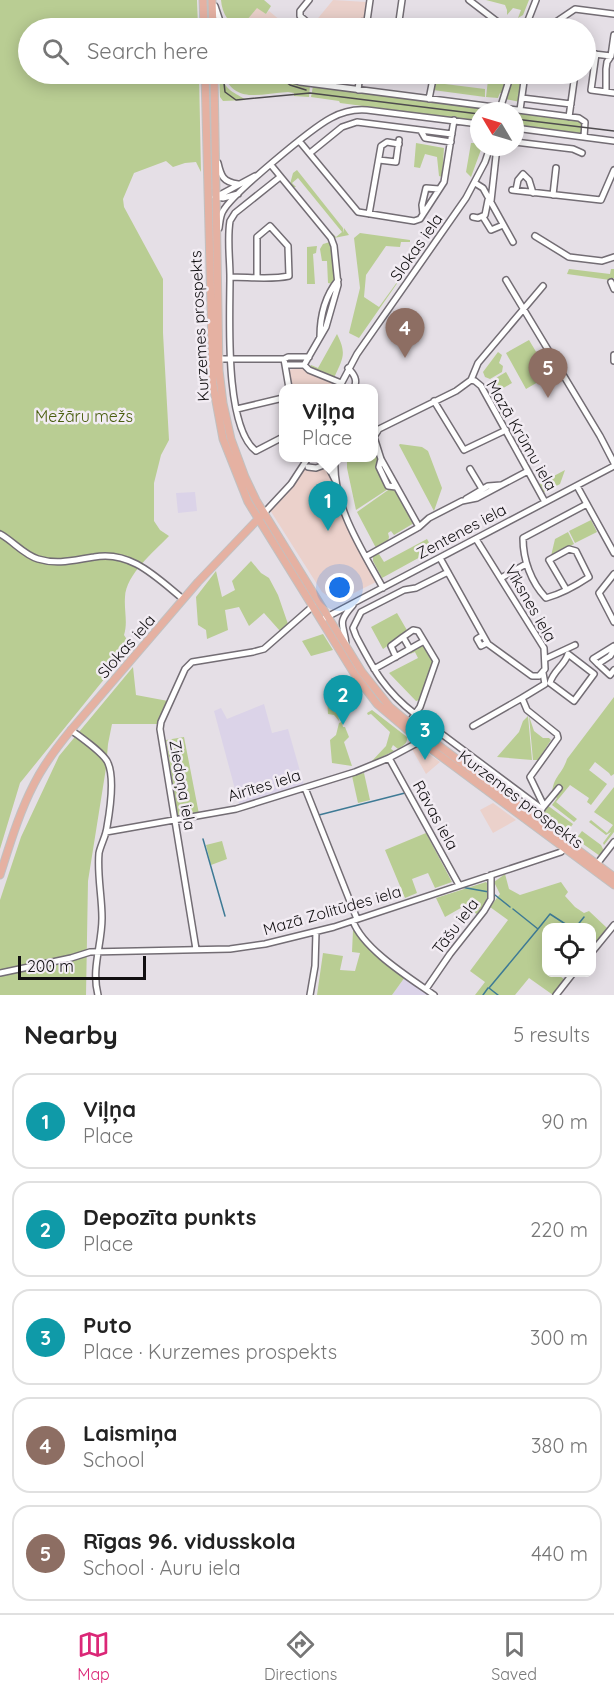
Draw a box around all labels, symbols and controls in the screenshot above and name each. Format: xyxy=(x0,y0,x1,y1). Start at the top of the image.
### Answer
search box xyxy=(18,18,596,84)
icon: search xyxy=(39,35,72,68)
text: Search here xyxy=(87,37,208,65)
north arrow xyxy=(470,102,524,156)
street label: Slokas iela xyxy=(385,209,447,285)
street label: Kurzemes prospekts xyxy=(185,250,213,402)
pin: 4 xyxy=(386,308,424,358)
pin: 5 xyxy=(528,348,568,398)
street label: Mazā Krūmu iela xyxy=(482,376,562,494)
popup xyxy=(279,384,378,462)
text: Viļņa xyxy=(302,397,355,425)
park label: Mežāru mežs xyxy=(35,406,133,426)
text: Place xyxy=(302,425,352,450)
pin: 1 xyxy=(308,482,348,531)
street label: Zentenes iela xyxy=(413,499,509,563)
street label: Vīksnes iela xyxy=(501,561,561,645)
your location xyxy=(325,573,354,602)
street label: Slokas iela xyxy=(93,610,159,682)
pin: 2 xyxy=(324,676,362,725)
pin: 3 xyxy=(406,710,444,760)
street label: Ziedoņa iela xyxy=(165,738,201,832)
street label: Kurzemes prospekts xyxy=(455,746,587,852)
street label: Airītes iela xyxy=(225,764,303,806)
street label: Rāvas iela xyxy=(409,777,463,853)
street label: Mazā Zolitūdes iela xyxy=(261,881,403,939)
street label: Tāšu iela xyxy=(428,894,482,958)
map controls xyxy=(542,923,596,977)
button: locate xyxy=(542,923,596,977)
scale bar xyxy=(18,953,146,980)
text: 200 m xyxy=(27,956,74,976)
text: Nearby xyxy=(24,1018,118,1051)
text: 5 results xyxy=(513,1022,590,1047)
text: Viļņa xyxy=(83,1095,136,1123)
text: 1 xyxy=(42,1109,49,1134)
text: 90 m xyxy=(541,1109,588,1134)
text: Place xyxy=(83,1123,133,1148)
text: Depozīta punkts xyxy=(83,1203,256,1231)
text: 2 xyxy=(40,1217,51,1242)
text: 220 m xyxy=(530,1217,588,1242)
text: Place xyxy=(83,1231,133,1256)
text: Puto xyxy=(83,1311,132,1339)
text: 3 xyxy=(40,1325,51,1350)
text: 300 m xyxy=(530,1325,588,1350)
text: Place · Kurzemes prospekts xyxy=(83,1339,337,1364)
text: Laismiņa xyxy=(83,1419,177,1447)
text: 4 xyxy=(40,1433,51,1458)
text: 380 m xyxy=(531,1433,588,1458)
text: School xyxy=(83,1447,145,1472)
text: Rīgas 96. vidusskola xyxy=(83,1527,295,1555)
text: 5 xyxy=(40,1541,51,1566)
text: 440 m xyxy=(531,1541,588,1566)
text: School · Auru iela xyxy=(83,1555,241,1580)
tab: Map xyxy=(77,1628,110,1684)
tab: Directions xyxy=(264,1628,337,1684)
tab: Saved xyxy=(491,1628,537,1684)

